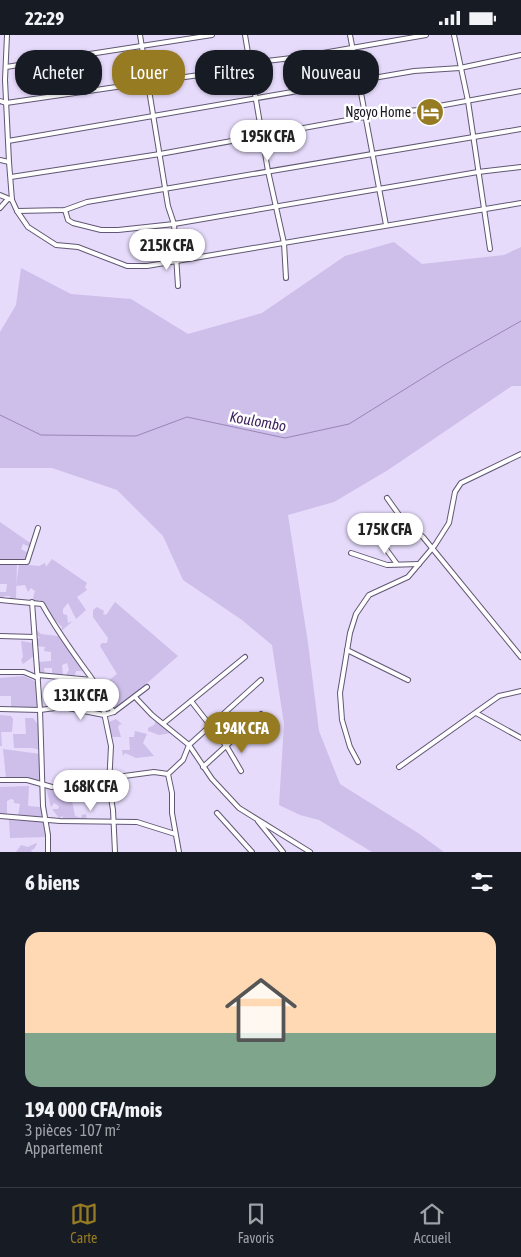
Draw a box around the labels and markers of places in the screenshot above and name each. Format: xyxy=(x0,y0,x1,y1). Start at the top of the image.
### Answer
hotel icon: Ngoyo Home xyxy=(415,97,445,127)
place label: Ngoyo Home xyxy=(345,104,411,120)
pin: 195K CFA xyxy=(216,119,320,162)
pin: 215K CFA xyxy=(115,229,219,271)
pin: 175K CFA xyxy=(333,513,437,555)
pin: 131K CFA xyxy=(29,679,133,721)
pin: 194K CFA xyxy=(190,711,294,754)
pin: 168K CFA xyxy=(39,769,143,812)

